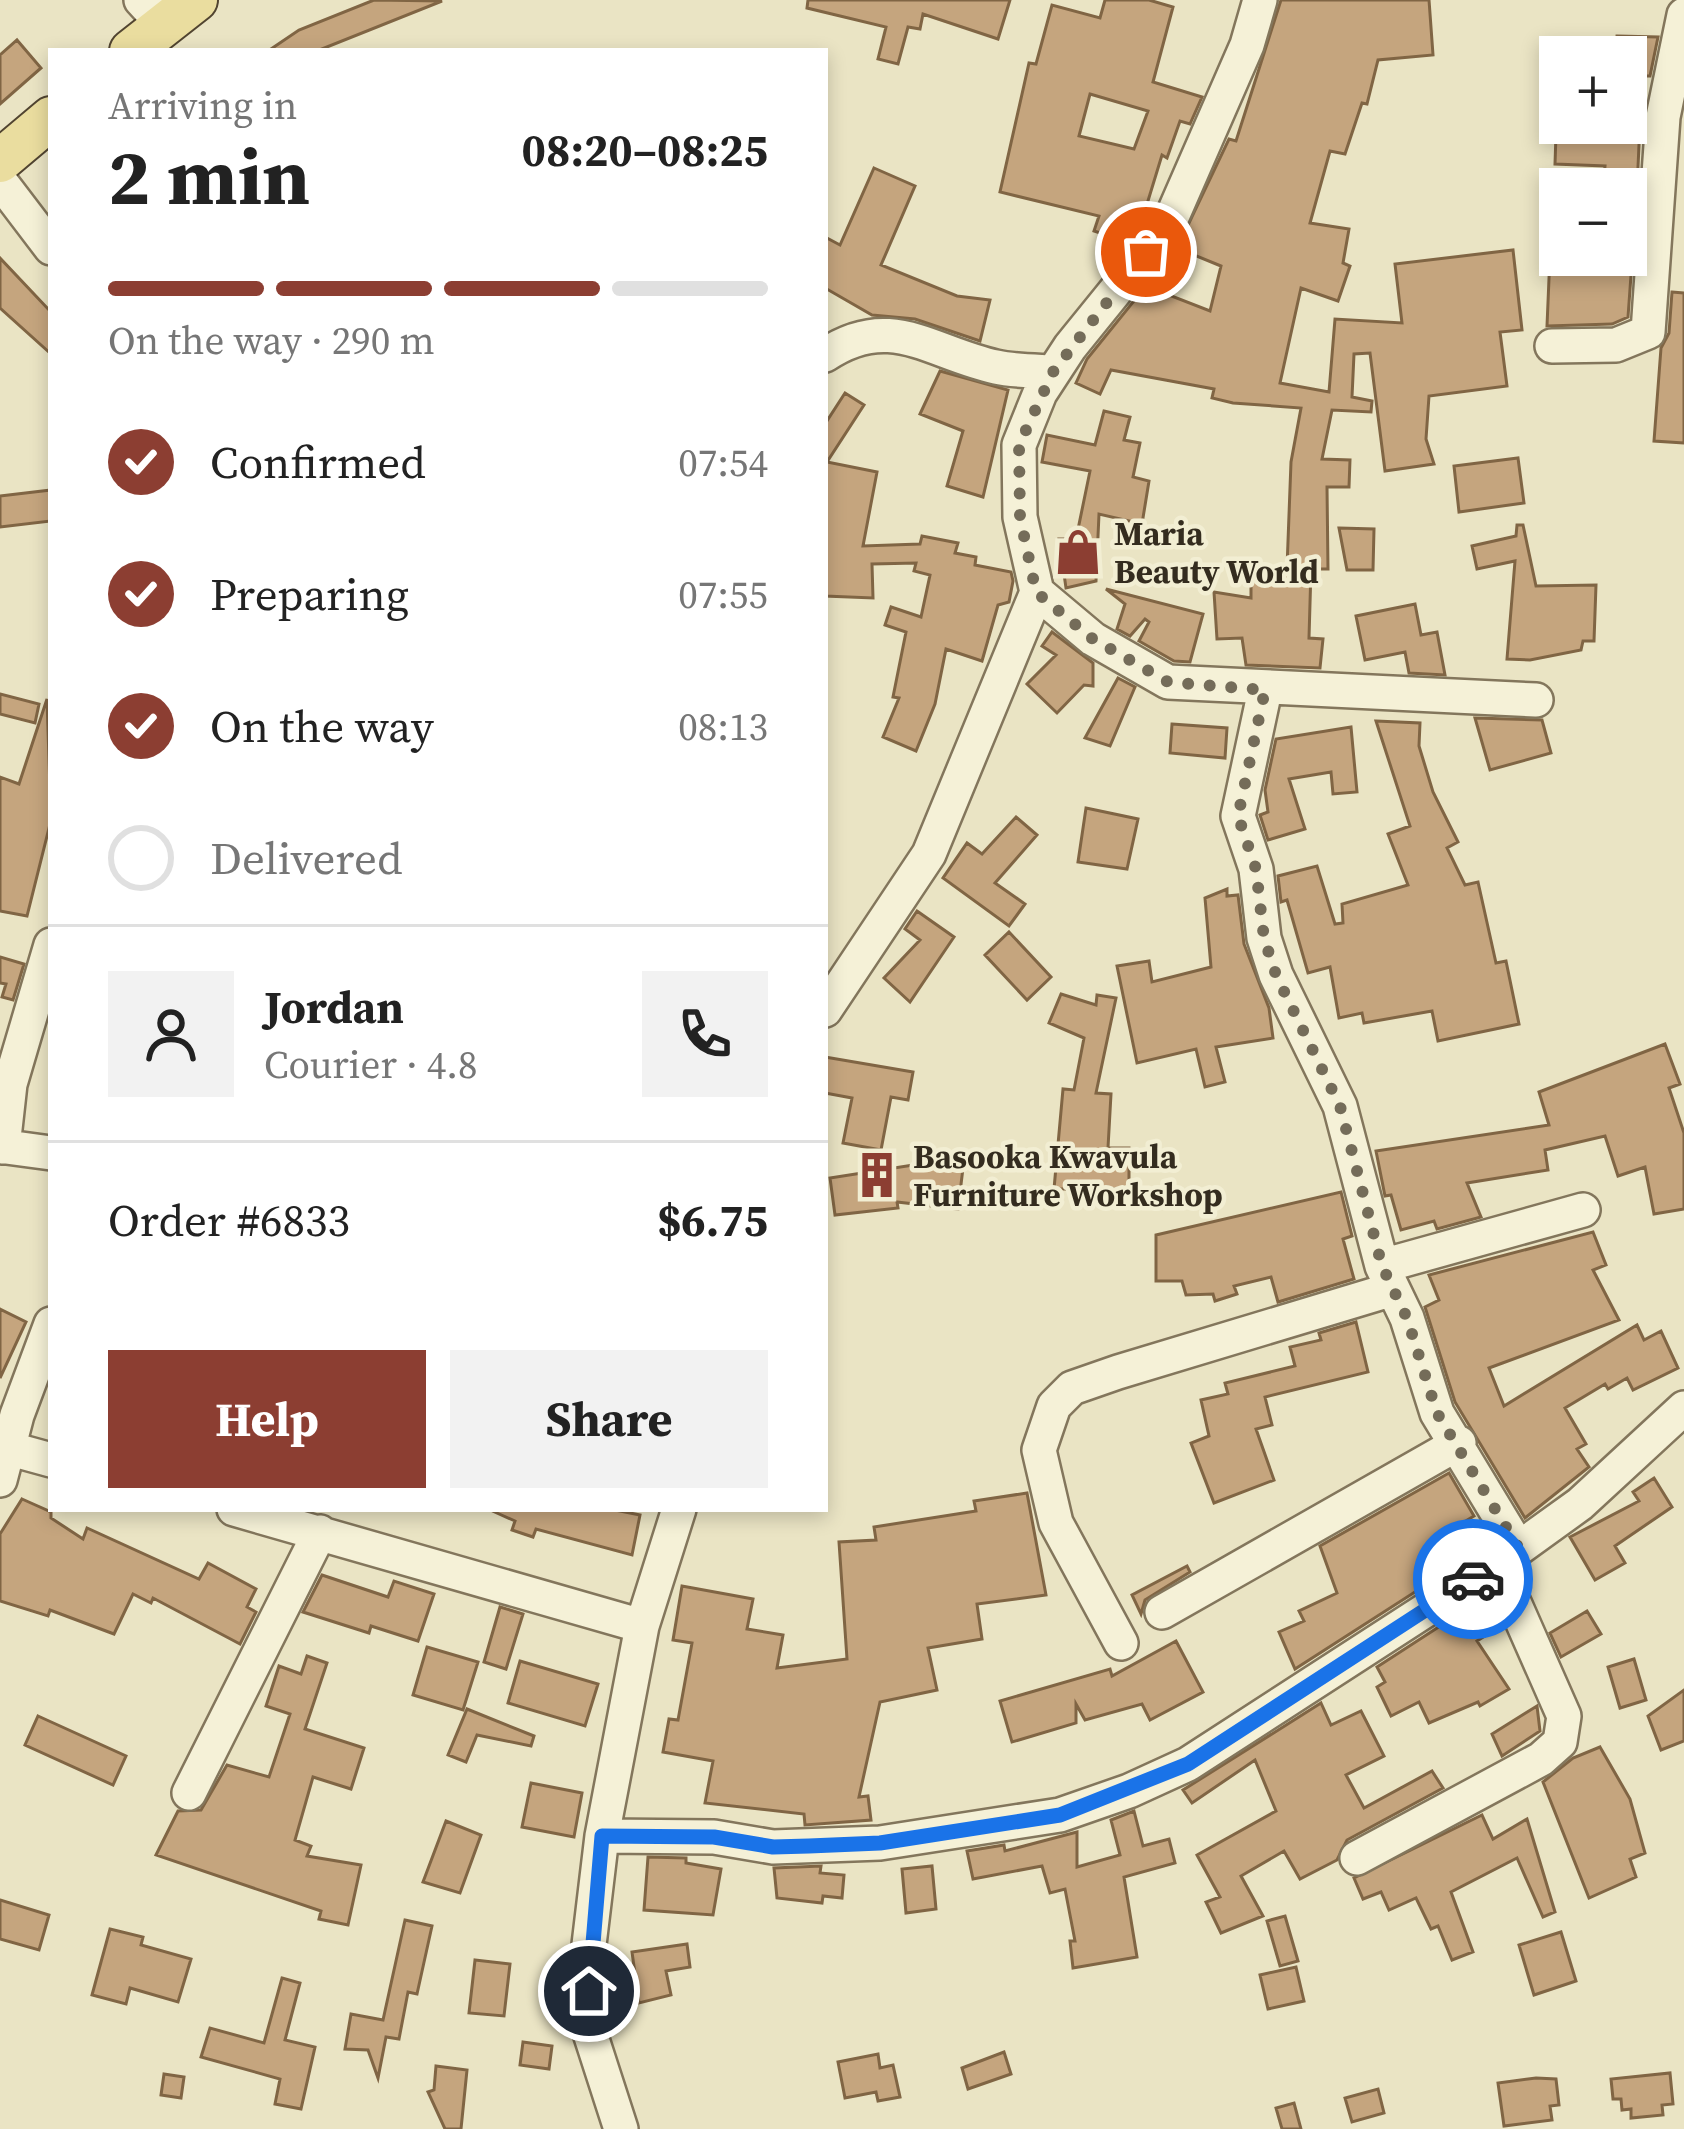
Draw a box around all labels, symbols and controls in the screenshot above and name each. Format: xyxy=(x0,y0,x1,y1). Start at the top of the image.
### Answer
map controls xyxy=(1539,36,1647,276)
button: + xyxy=(1539,36,1647,144)
text: Arriving in xyxy=(108,79,297,132)
text: 08:20–08:25 xyxy=(522,119,768,181)
text: 2 min xyxy=(108,123,310,230)
button: − xyxy=(1539,168,1647,276)
pin xyxy=(1095,201,1197,303)
icon: bag xyxy=(1113,219,1179,285)
text: On the way · 290 m xyxy=(108,314,435,367)
icon: check xyxy=(108,429,174,495)
text: Confirmed xyxy=(210,431,426,493)
text: 07:54 xyxy=(678,436,768,489)
place label: Maria Beauty World xyxy=(1114,511,1319,594)
shop icon: Maria Beauty World xyxy=(1053,527,1103,577)
icon: check xyxy=(108,561,174,627)
text: Preparing xyxy=(210,563,409,625)
text: 07:55 xyxy=(678,568,768,621)
icon: check xyxy=(108,693,174,759)
text: On the way xyxy=(210,695,434,757)
text: 08:13 xyxy=(678,700,768,753)
text: Delivered xyxy=(210,827,402,889)
button: person xyxy=(108,971,234,1097)
button: phone xyxy=(642,971,768,1097)
text: Jordan xyxy=(264,976,404,1038)
text: Courier · 4.8 xyxy=(264,1038,477,1091)
place label: Basooka Kwavula Furniture Workshop xyxy=(913,1134,1223,1217)
building icon: Basooka Kwavula Furniture Workshop xyxy=(852,1150,902,1200)
text: Order #6833 xyxy=(108,1189,350,1251)
text: $6.75 xyxy=(657,1189,768,1251)
button: Help xyxy=(108,1350,426,1488)
button: Share xyxy=(450,1350,768,1488)
courier xyxy=(1413,1519,1533,1639)
icon: car xyxy=(1440,1546,1506,1612)
pin xyxy=(538,1940,640,2042)
icon: home xyxy=(556,1958,622,2024)

